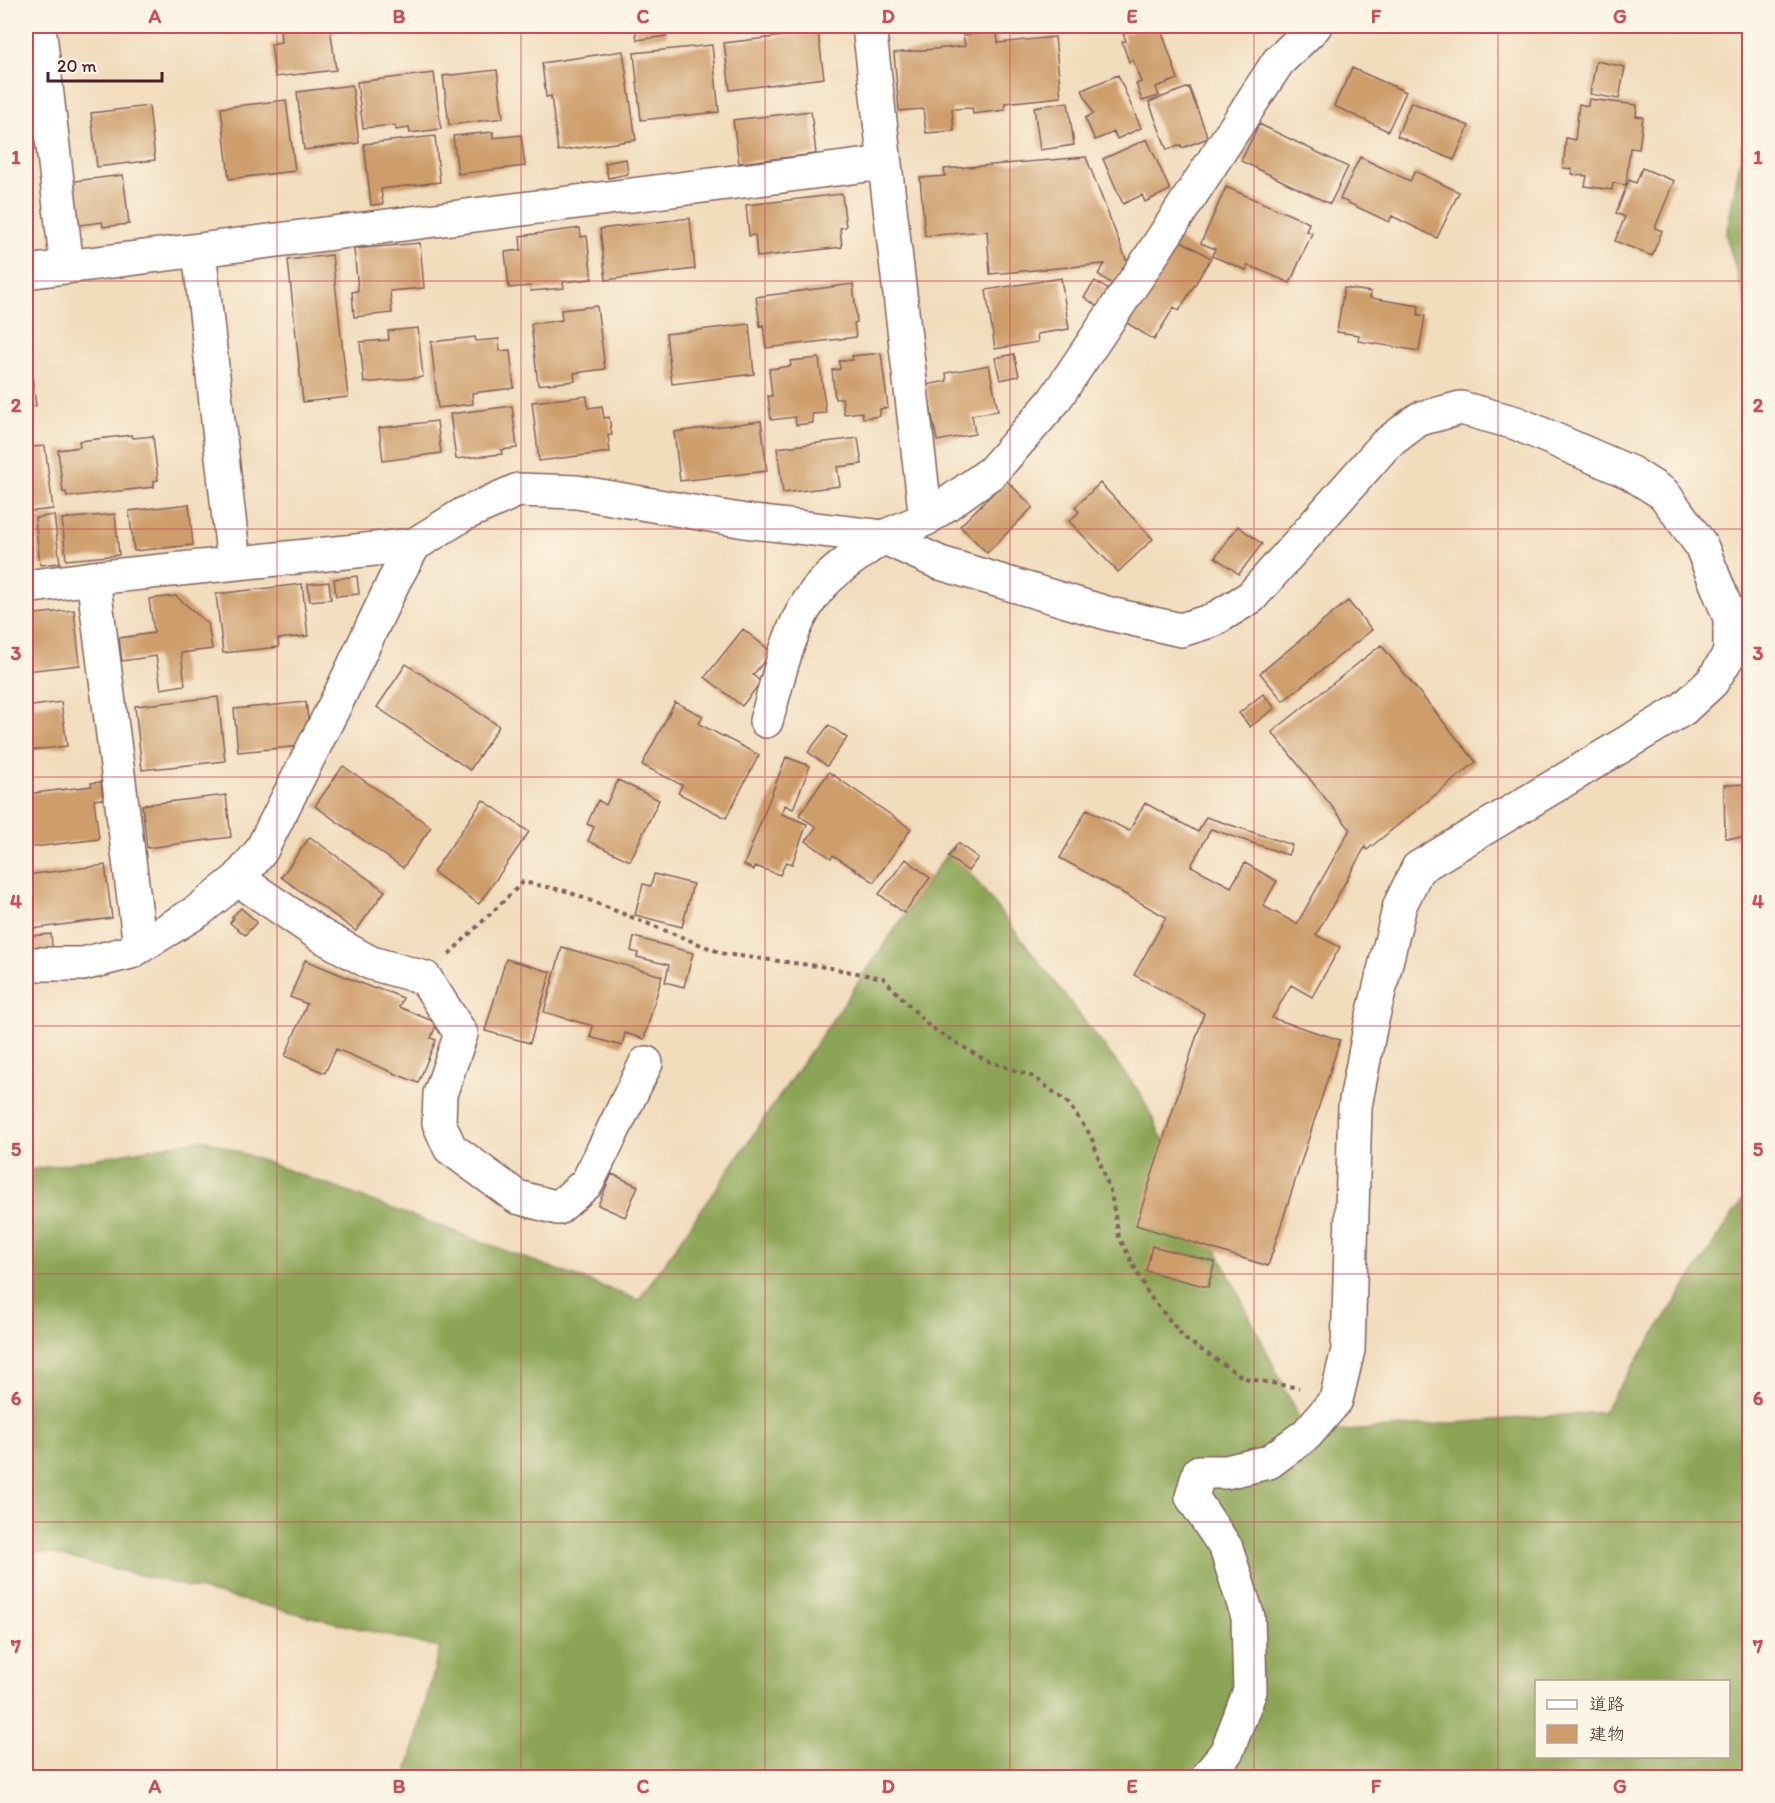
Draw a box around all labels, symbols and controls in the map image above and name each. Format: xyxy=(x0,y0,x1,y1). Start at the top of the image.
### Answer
text: A xyxy=(148,4,162,28)
text: B xyxy=(393,4,406,28)
text: C xyxy=(637,4,650,28)
text: D xyxy=(881,4,895,28)
text: E xyxy=(1126,4,1138,28)
text: F xyxy=(1371,4,1382,28)
text: G xyxy=(1613,4,1627,28)
scale bar xyxy=(48,45,162,83)
text: 20 m xyxy=(57,55,97,77)
text: 1 xyxy=(11,145,21,169)
text: 1 xyxy=(1753,145,1763,169)
text: 2 xyxy=(11,393,22,417)
text: 2 xyxy=(1753,393,1764,417)
text: 3 xyxy=(11,641,22,665)
text: 3 xyxy=(1753,641,1764,665)
text: 4 xyxy=(10,889,22,913)
text: 4 xyxy=(1752,889,1764,913)
text: 5 xyxy=(11,1137,22,1161)
text: 5 xyxy=(1753,1137,1764,1161)
text: 6 xyxy=(11,1386,22,1410)
text: 6 xyxy=(1753,1386,1764,1410)
text: 7 xyxy=(10,1634,21,1658)
text: 7 xyxy=(1752,1634,1763,1658)
legend xyxy=(1535,1680,1730,1758)
text: 道路 xyxy=(1589,1693,1625,1715)
text: 建物 xyxy=(1589,1723,1625,1745)
text: A xyxy=(148,1774,162,1798)
text: B xyxy=(393,1774,406,1798)
text: C xyxy=(637,1774,650,1798)
text: D xyxy=(881,1774,895,1798)
text: E xyxy=(1126,1774,1138,1798)
text: F xyxy=(1371,1774,1382,1798)
text: G xyxy=(1613,1774,1627,1798)

